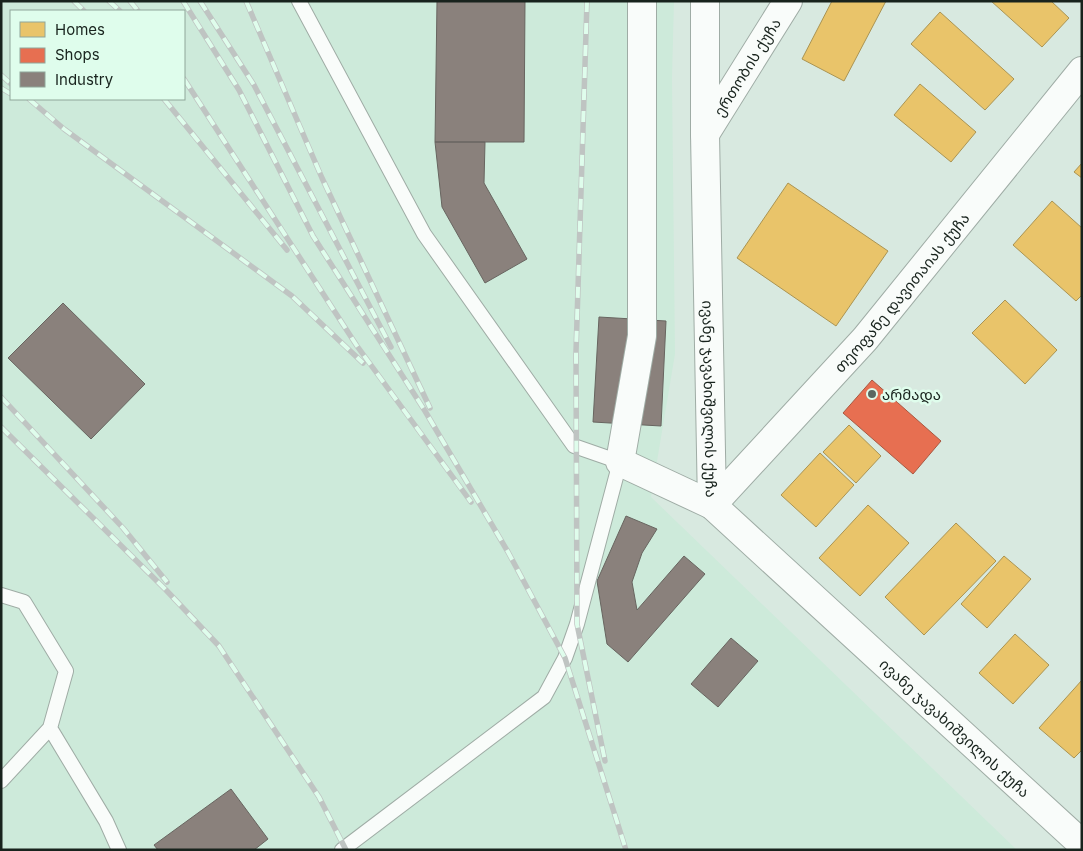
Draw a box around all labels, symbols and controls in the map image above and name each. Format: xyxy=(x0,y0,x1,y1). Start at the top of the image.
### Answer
legend xyxy=(10,10,185,100)
street label: ერთობის ქუჩა xyxy=(709,14,785,120)
text: Homes xyxy=(55,20,105,39)
text: Shops xyxy=(55,45,100,64)
text: Industry xyxy=(55,70,114,89)
street label: თეოფანე დავითაიას ქუჩა xyxy=(830,209,973,376)
street label: ივანე ჯავახიშვილის ქუჩა xyxy=(699,300,721,498)
place label: არმადა xyxy=(882,385,941,404)
marker: არმადა xyxy=(866,388,878,400)
street label: ივანე ჯავახიშვილის ქუჩა xyxy=(876,654,1034,801)

